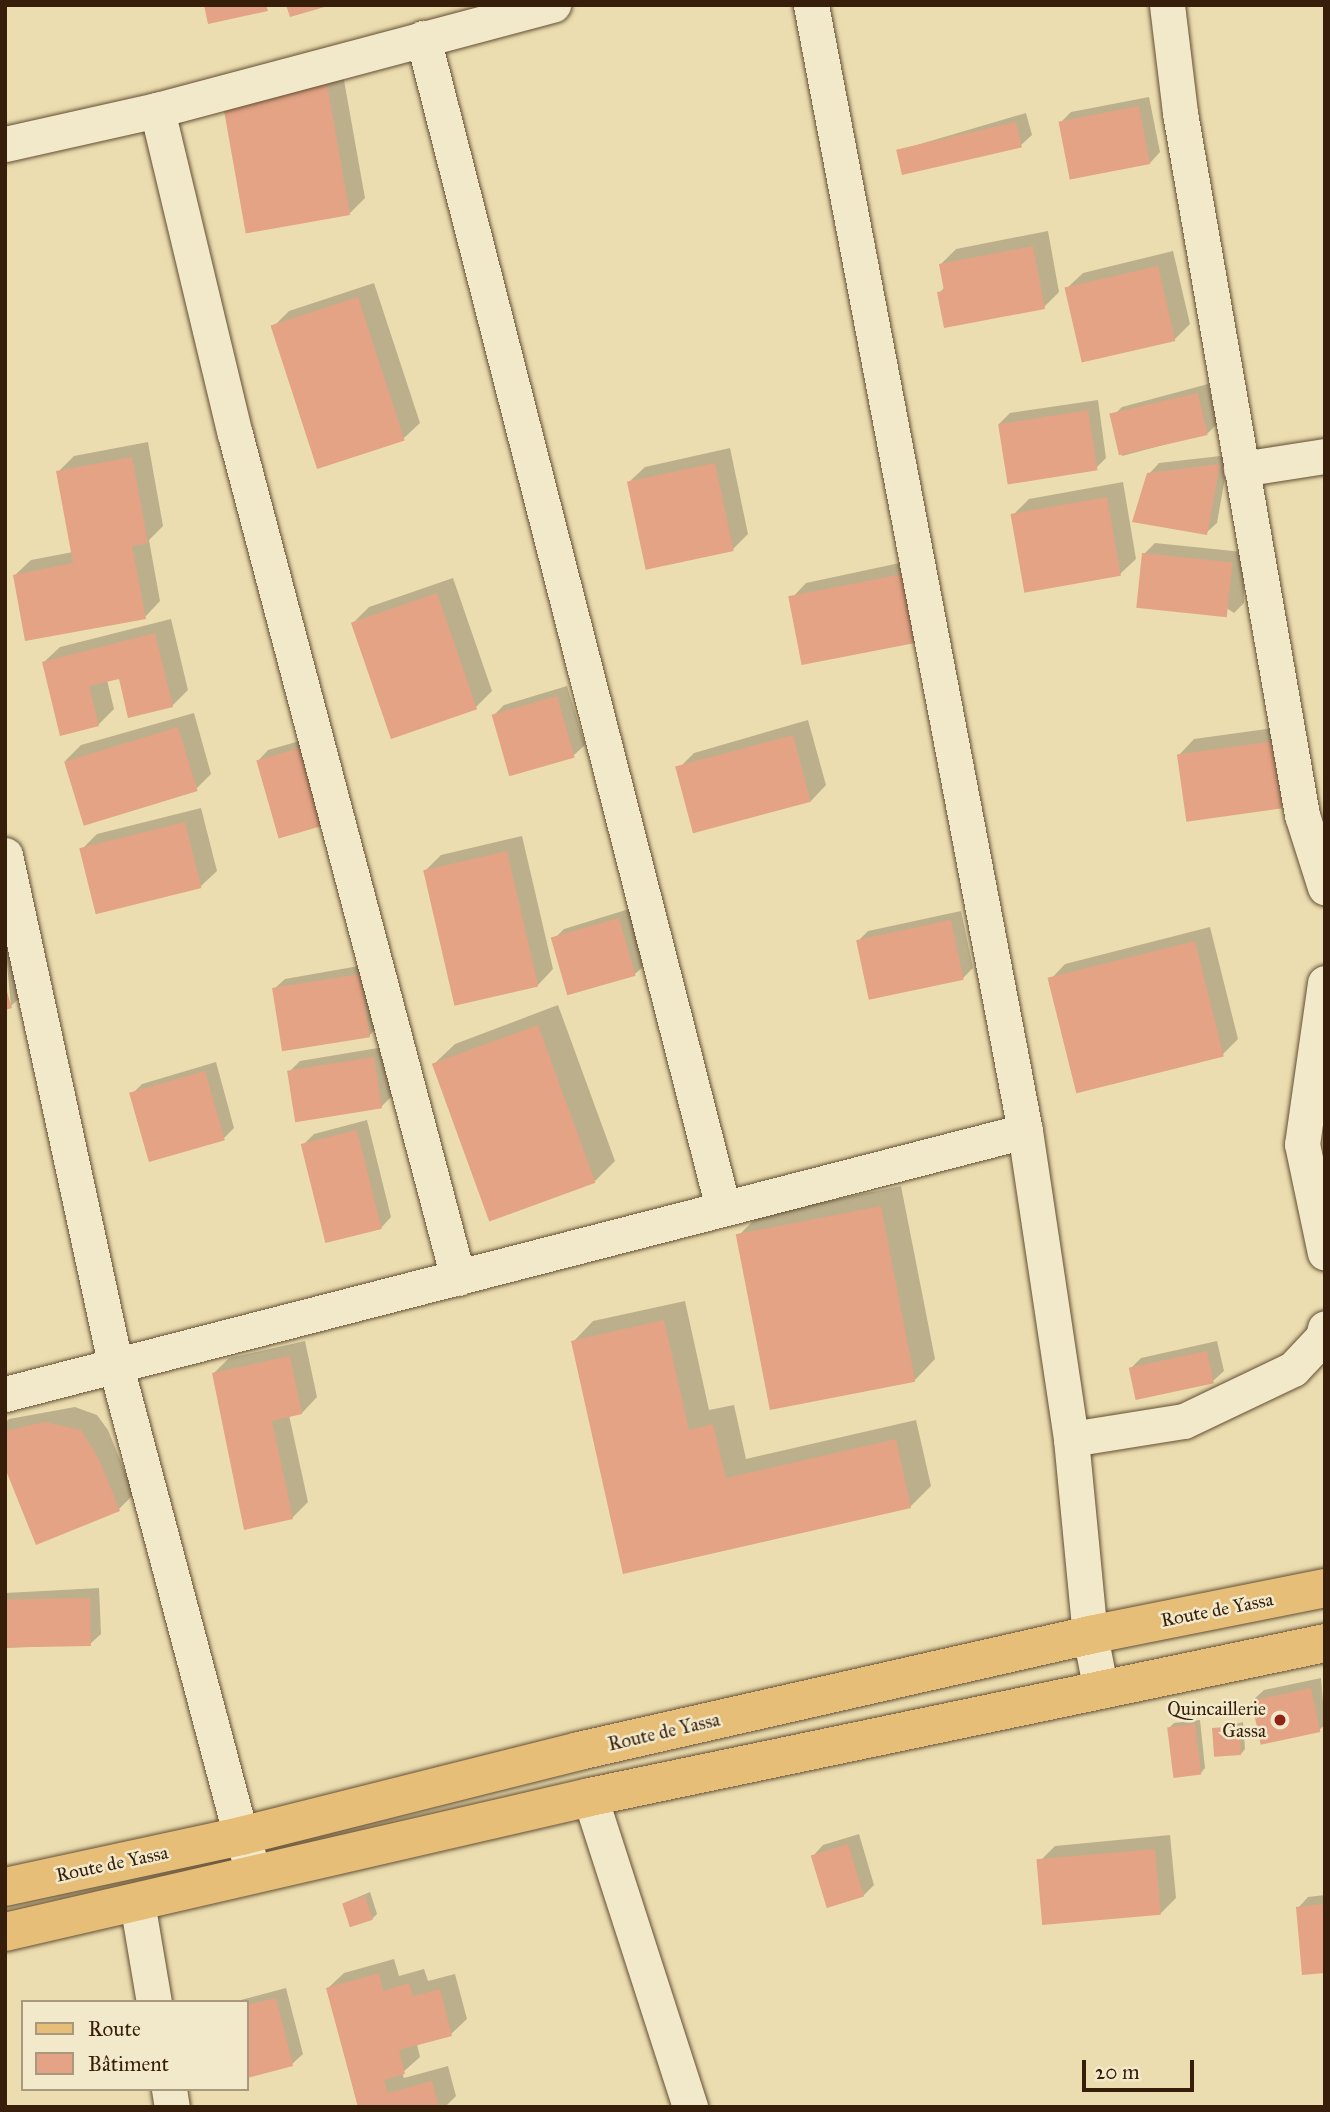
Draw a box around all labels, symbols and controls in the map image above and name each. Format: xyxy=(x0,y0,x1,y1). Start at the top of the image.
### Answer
street label: Route de Yassa xyxy=(1159,1588,1275,1632)
place label: Quincaillerie Gassa xyxy=(1167,1698,1266,1742)
street label: Route de Yassa xyxy=(606,1708,722,1756)
marker: Quincaillerie Gassa xyxy=(1272,1712,1288,1728)
street label: Route de Yassa xyxy=(54,1841,170,1887)
legend xyxy=(21,2000,248,2091)
text: Route xyxy=(88,2016,141,2042)
scale bar xyxy=(1085,2046,1197,2090)
text: Bâtiment xyxy=(88,2051,169,2077)
text: 20 m xyxy=(1095,2059,1140,2085)

